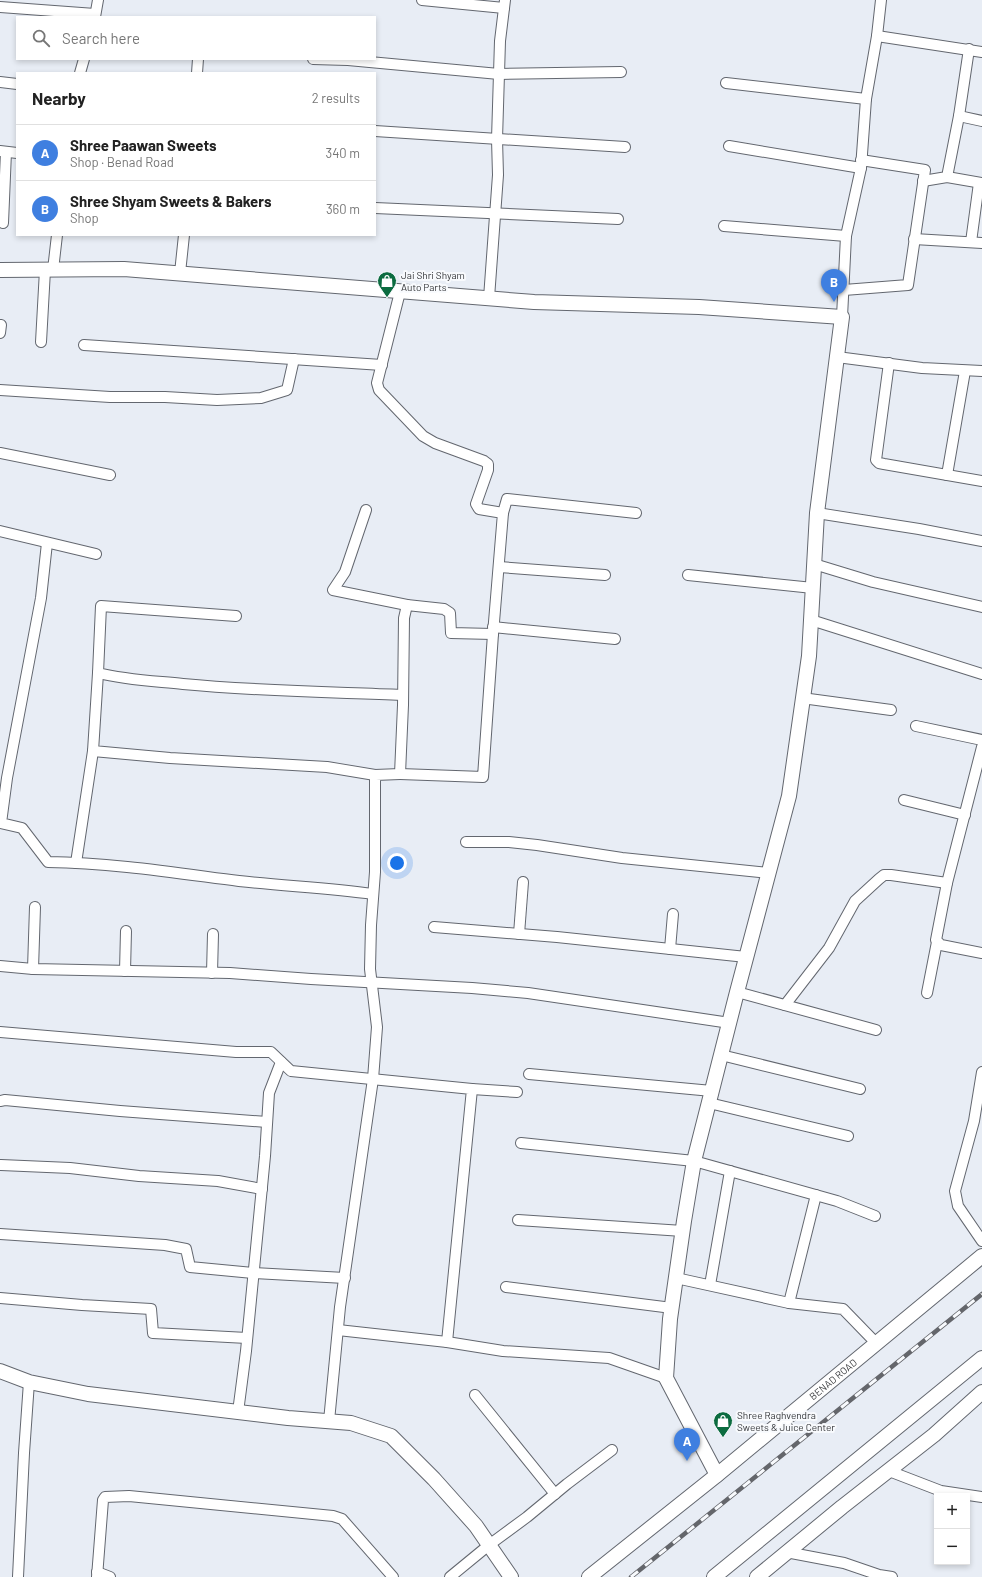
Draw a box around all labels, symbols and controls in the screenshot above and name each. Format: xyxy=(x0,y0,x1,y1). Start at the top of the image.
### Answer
search box xyxy=(16,16,376,60)
icon: search xyxy=(30,27,52,49)
text: Search here xyxy=(62,29,140,47)
text: Nearby xyxy=(32,88,86,108)
text: 2 results xyxy=(312,90,360,106)
text: Shree Paawan Sweets xyxy=(70,136,217,154)
text: A xyxy=(41,145,49,161)
text: 340 m xyxy=(325,145,360,161)
text: Shop · Benad Road xyxy=(70,154,174,170)
text: Shree Shyam Sweets & Bakers xyxy=(70,192,271,210)
text: B xyxy=(41,201,49,217)
text: 360 m xyxy=(326,201,360,217)
text: Shop xyxy=(70,210,99,226)
place label: Jai Shri Shyam Auto Parts xyxy=(401,269,465,293)
pin: B xyxy=(821,269,847,302)
shop icon: Jai Shri Shyam Auto Parts xyxy=(376,270,398,298)
your location xyxy=(387,853,407,873)
street label: BENAD ROAD xyxy=(807,1356,859,1402)
place label: Shree Raghvendra Sweets & Juice Center xyxy=(737,1409,835,1433)
shop icon: Shree Raghvendra Sweets & Juice Center xyxy=(712,1410,734,1438)
pin: A xyxy=(674,1428,700,1461)
map controls xyxy=(934,1493,970,1565)
button: + xyxy=(934,1493,970,1529)
button: − xyxy=(934,1529,970,1565)

